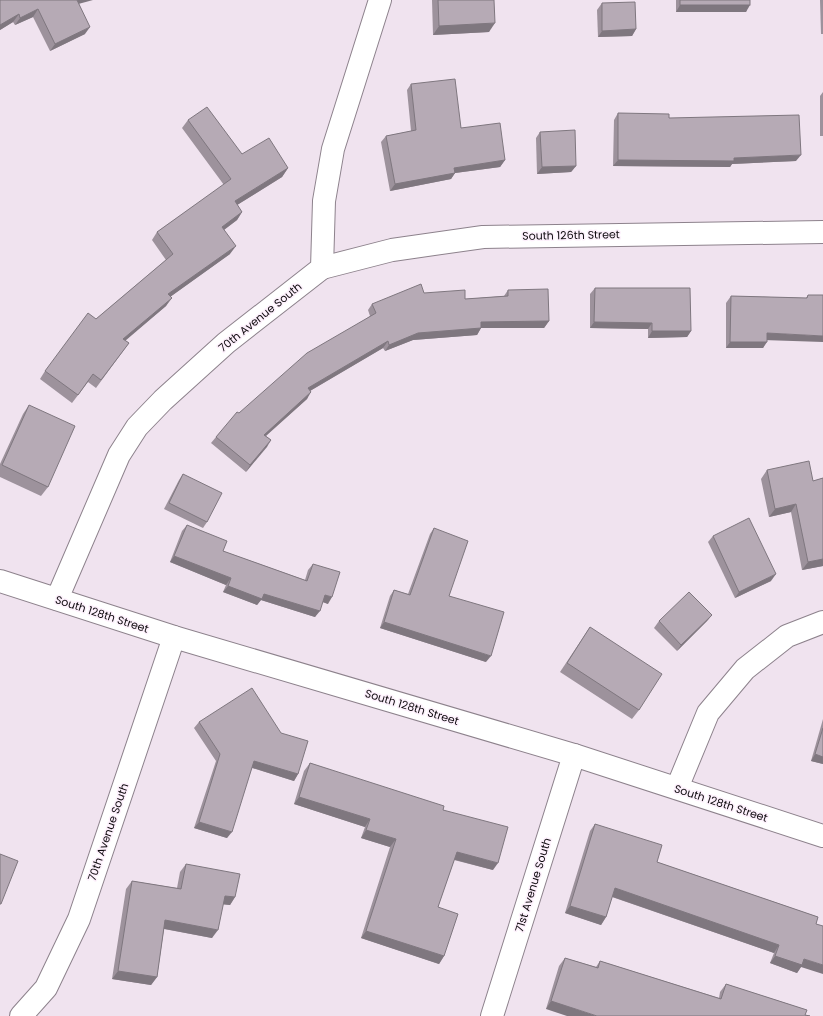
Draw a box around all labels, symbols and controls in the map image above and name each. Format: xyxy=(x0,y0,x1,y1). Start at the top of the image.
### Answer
street label: South 126th Street xyxy=(522,226,620,244)
street label: 70th Avenue South xyxy=(215,278,305,356)
street label: South 128th Street xyxy=(53,591,151,637)
street label: South 128th Street xyxy=(363,685,461,729)
street label: South 128th Street xyxy=(672,780,770,826)
street label: 70th Avenue South xyxy=(84,781,132,883)
street label: 71st Avenue South xyxy=(511,836,555,934)

